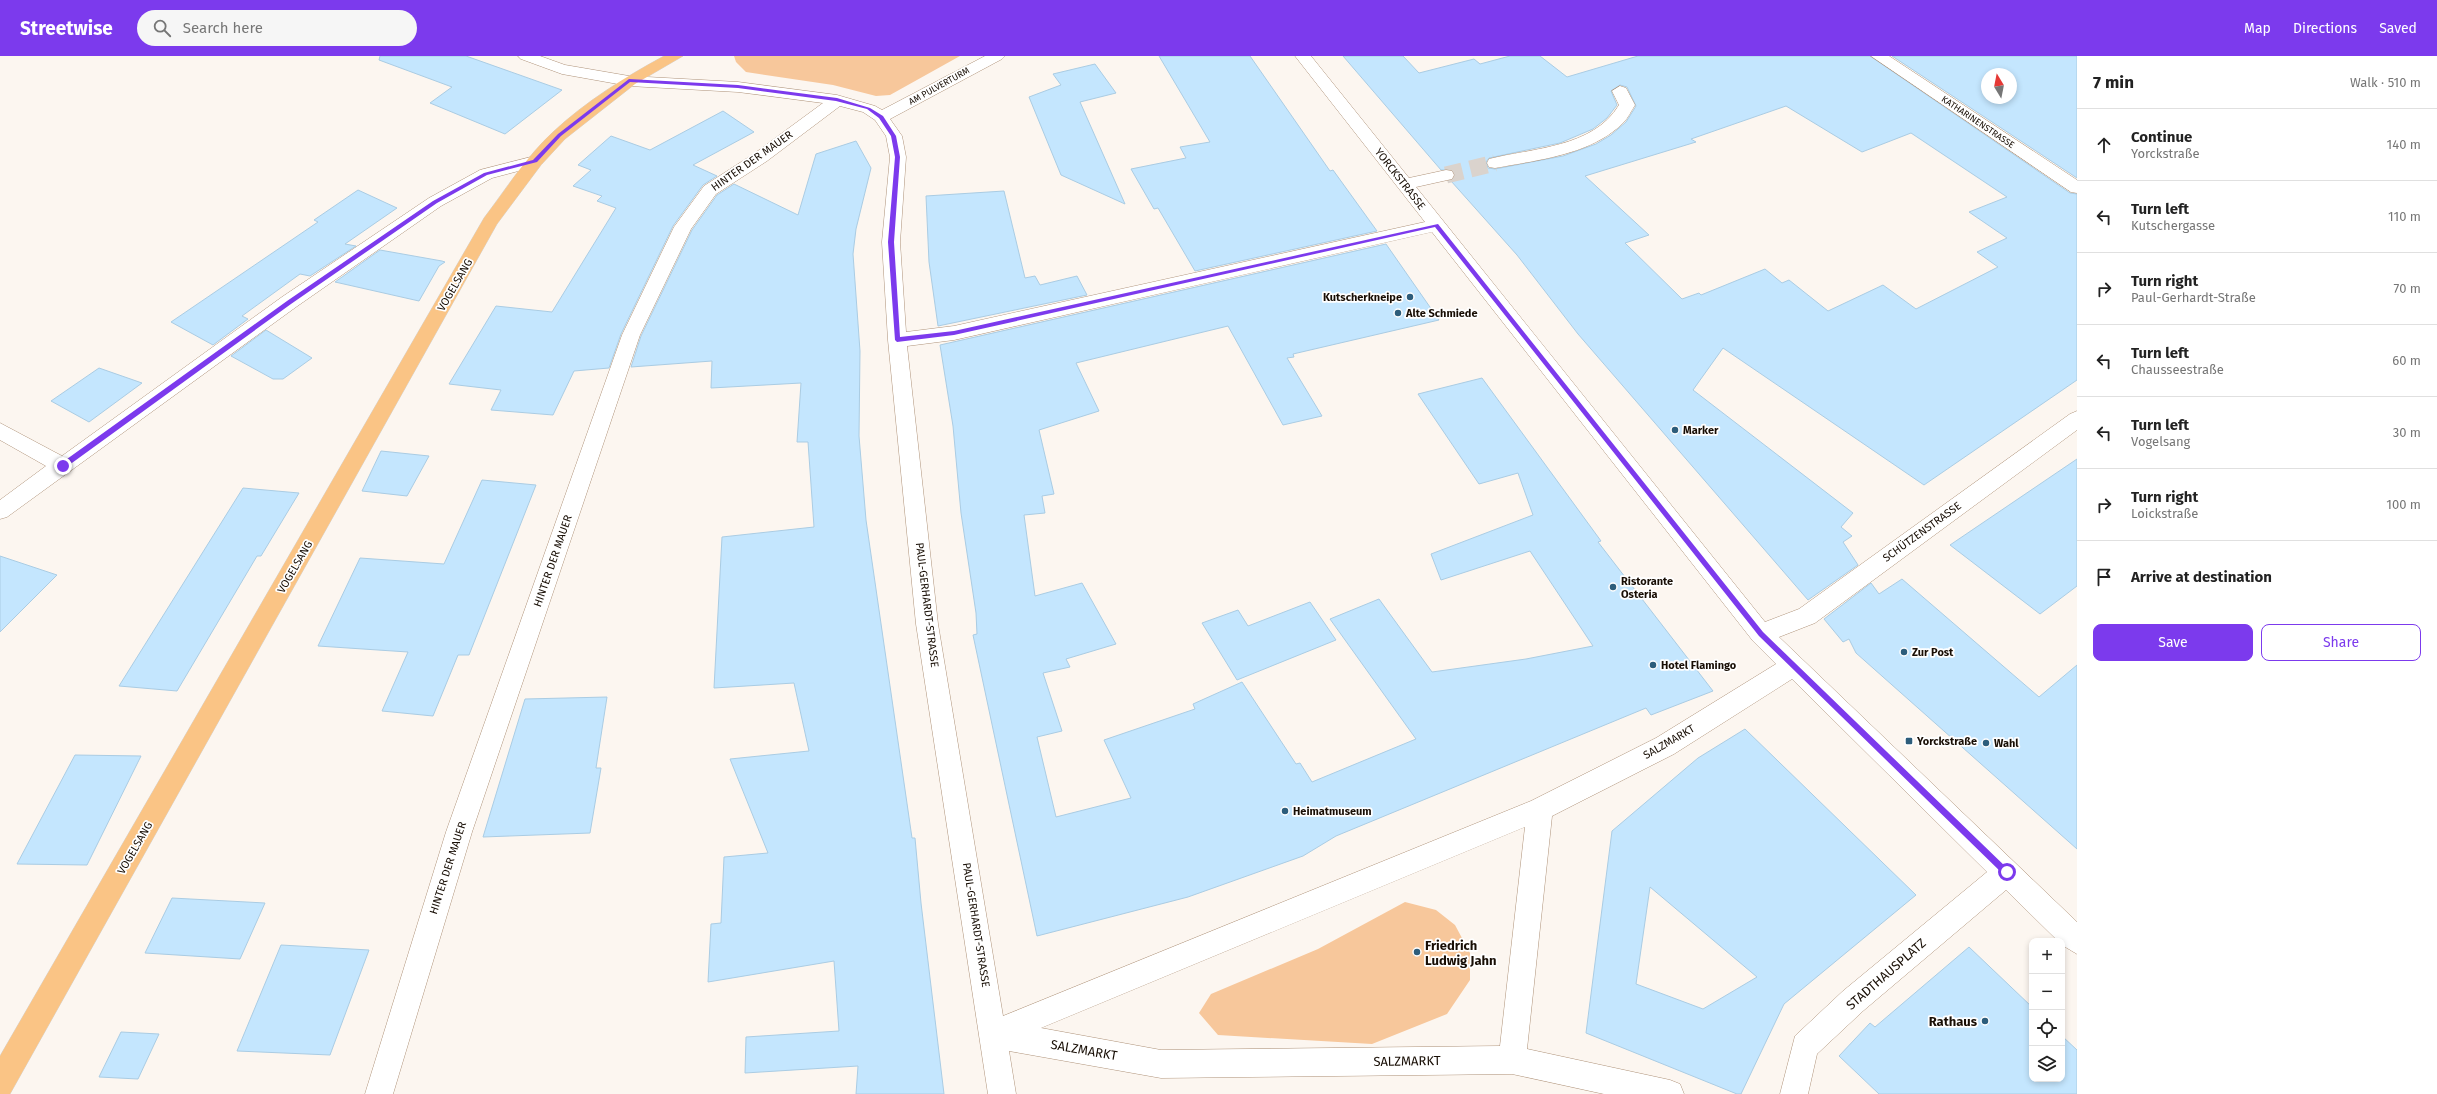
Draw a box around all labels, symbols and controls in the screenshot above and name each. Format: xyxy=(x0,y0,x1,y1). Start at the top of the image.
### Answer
search box xyxy=(137,10,417,46)
text: Streetwise xyxy=(20,17,113,40)
icon: search xyxy=(151,17,173,39)
text: Search here xyxy=(183,19,263,37)
text: Map xyxy=(2244,20,2271,37)
text: Directions xyxy=(2293,20,2357,37)
text: Saved xyxy=(2379,20,2417,37)
street label: AM PULVERTURM xyxy=(907,65,971,107)
north arrow xyxy=(1981,68,2017,104)
text: 7 min xyxy=(2093,72,2134,93)
text: Walk · 510 m xyxy=(2350,75,2421,90)
street label: KATHARINENSTRASSE xyxy=(1940,94,2016,150)
street label: HINTER DER MAUER xyxy=(709,128,796,194)
text: Continue xyxy=(2131,128,2192,146)
icon: ahead xyxy=(2093,134,2115,156)
text: 140 m xyxy=(2387,137,2421,152)
street label: YORCKSTRASSE xyxy=(1372,146,1428,212)
text: Yorckstraße xyxy=(2131,146,2200,161)
text: Turn left xyxy=(2131,200,2189,218)
icon: left xyxy=(2093,206,2115,228)
text: 110 m xyxy=(2388,209,2421,224)
text: Kutschergasse xyxy=(2131,218,2215,233)
street label: VOGELSANG xyxy=(435,256,475,314)
text: Turn right xyxy=(2131,272,2198,290)
icon: right xyxy=(2093,278,2115,300)
text: 70 m xyxy=(2394,281,2421,296)
text: Paul-Gerhardt-Straße xyxy=(2131,290,2256,305)
place label: Kutscherkneipe xyxy=(1323,291,1402,304)
marker: Kutscherkneipe xyxy=(1405,292,1415,302)
place label: Alte Schmiede xyxy=(1405,307,1478,320)
marker: Alte Schmiede xyxy=(1393,308,1403,318)
text: Turn left xyxy=(2131,344,2189,362)
icon: left xyxy=(2093,350,2115,372)
text: 60 m xyxy=(2392,353,2421,368)
text: Chausseestraße xyxy=(2131,362,2224,377)
text: Turn left xyxy=(2131,416,2189,434)
icon: left xyxy=(2093,422,2115,444)
place label: Marker xyxy=(1683,424,1719,437)
marker: Marker xyxy=(1670,425,1680,435)
text: 30 m xyxy=(2393,425,2421,440)
text: Vogelsang xyxy=(2131,434,2190,449)
route end xyxy=(54,457,72,475)
text: Turn right xyxy=(2131,488,2198,506)
icon: right xyxy=(2093,494,2115,516)
text: 100 m xyxy=(2386,497,2421,512)
street label: SCHÜTZENSTRASSE xyxy=(1880,498,1964,565)
text: Loickstraße xyxy=(2131,506,2198,521)
street label: HINTER DER MAUER xyxy=(531,513,575,609)
street label: VOGELSANG xyxy=(275,538,315,596)
street label: PAUL-GERHARDT-STRASSE xyxy=(913,542,941,668)
icon: arrive xyxy=(2093,566,2115,588)
text: Arrive at destination xyxy=(2131,568,2272,586)
place label: Ristorante Osteria xyxy=(1621,575,1673,601)
marker: Ristorante Osteria xyxy=(1608,582,1618,592)
button: Save xyxy=(2093,624,2253,661)
button: Share xyxy=(2261,624,2421,661)
place label: Zur Post xyxy=(1912,646,1954,659)
marker: Zur Post xyxy=(1899,647,1909,657)
place label: Hotel Flamingo xyxy=(1661,659,1737,672)
marker: Hotel Flamingo xyxy=(1648,660,1658,670)
street label: SALZMARKT xyxy=(1641,722,1697,762)
place label: Yorckstraße xyxy=(1916,735,1977,748)
marker: Yorckstraße xyxy=(1904,736,1914,746)
place label: Wahl xyxy=(1994,737,2019,750)
marker: Wahl xyxy=(1981,738,1991,748)
place label: Heimatmuseum xyxy=(1293,805,1372,818)
marker: Heimatmuseum xyxy=(1280,806,1290,816)
street label: VOGELSANG xyxy=(115,819,155,877)
street label: HINTER DER MAUER xyxy=(427,820,469,916)
street label: PAUL-GERHARDT-STRASSE xyxy=(960,862,992,988)
route start xyxy=(1998,863,2016,881)
street label: STADTHAUSPLATZ xyxy=(1843,935,1929,1013)
place label: Friedrich Ludwig Jahn xyxy=(1425,938,1497,968)
map controls xyxy=(2029,938,2065,1082)
button: + xyxy=(2029,938,2065,974)
marker: Friedrich Ludwig Jahn xyxy=(1412,947,1422,957)
button: − xyxy=(2029,974,2065,1010)
button: locate xyxy=(2029,1010,2065,1046)
place label: Rathaus xyxy=(1929,1014,1978,1029)
marker: Rathaus xyxy=(1980,1016,1990,1026)
street label: SALZMARKT xyxy=(1050,1037,1119,1063)
button: layers xyxy=(2029,1046,2065,1082)
street label: SALZMARKT xyxy=(1373,1053,1441,1069)

